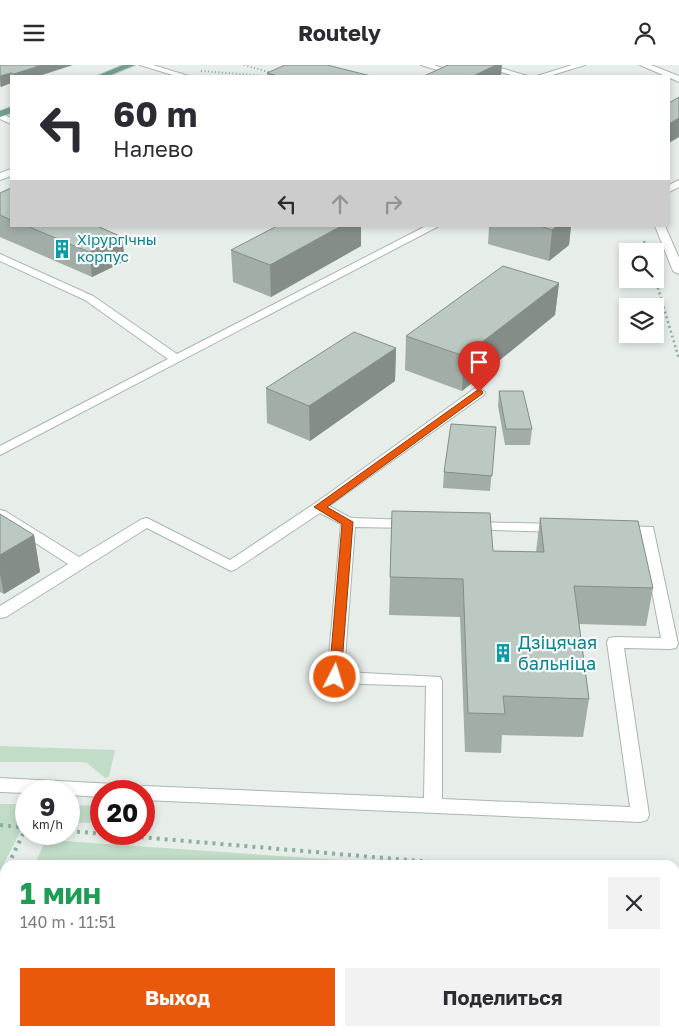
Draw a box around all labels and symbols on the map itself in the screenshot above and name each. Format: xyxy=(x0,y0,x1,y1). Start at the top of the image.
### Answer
place label: Хірургічны корпус xyxy=(77,230,157,265)
building icon: Хірургічны корпус xyxy=(51,238,73,260)
pin xyxy=(458,341,500,392)
place label: Дзіцячая бальніца xyxy=(518,631,597,674)
building icon: Дзіцячая бальніца xyxy=(492,642,514,664)
position arrow xyxy=(308,650,360,702)
speed limit sign: 20 xyxy=(90,780,155,845)

